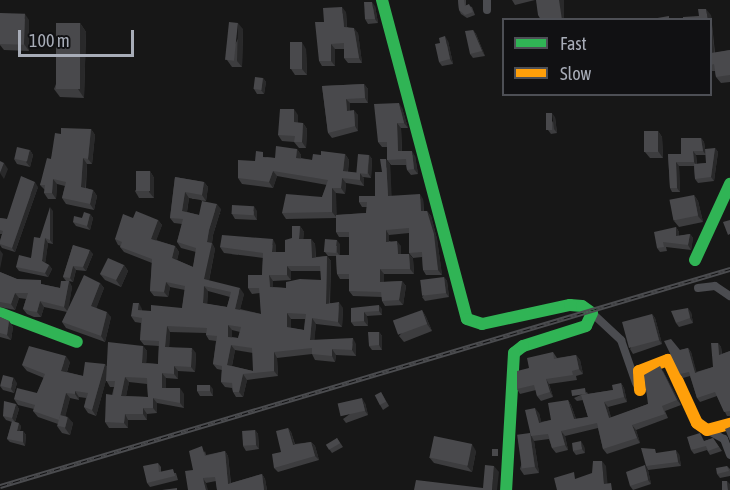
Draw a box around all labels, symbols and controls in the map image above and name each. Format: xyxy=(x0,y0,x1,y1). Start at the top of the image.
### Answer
scale bar xyxy=(21,18,136,56)
legend xyxy=(502,18,712,96)
text: 100 m xyxy=(29,30,70,51)
text: Fast xyxy=(560,33,587,54)
text: Slow xyxy=(560,63,591,84)

